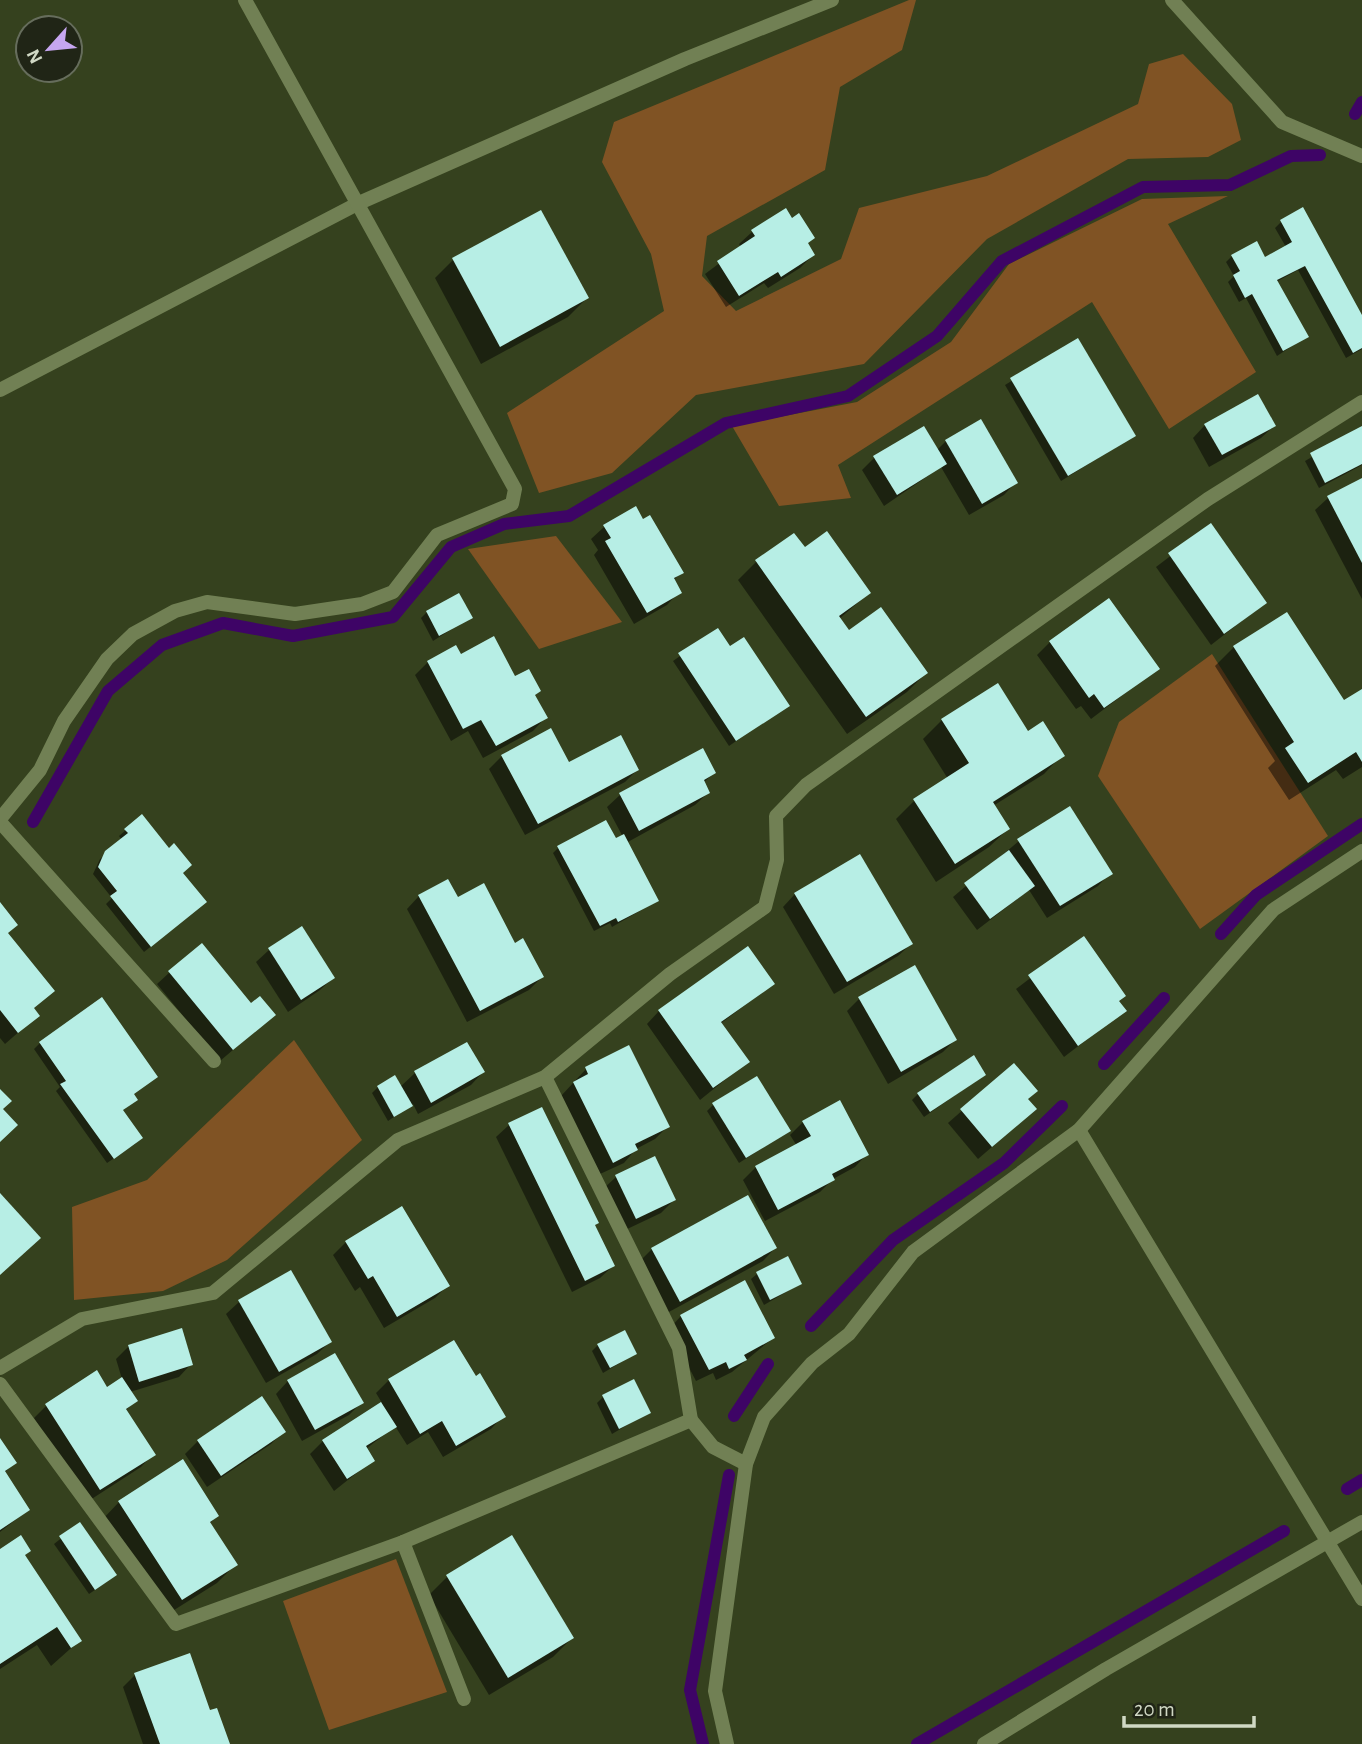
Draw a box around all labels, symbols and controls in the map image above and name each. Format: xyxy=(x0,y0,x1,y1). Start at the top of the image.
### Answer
north arrow xyxy=(14,14,84,84)
text: N xyxy=(24,46,47,66)
scale bar xyxy=(1124,1684,1254,1728)
text: 20 m xyxy=(1134,1699,1175,1720)

